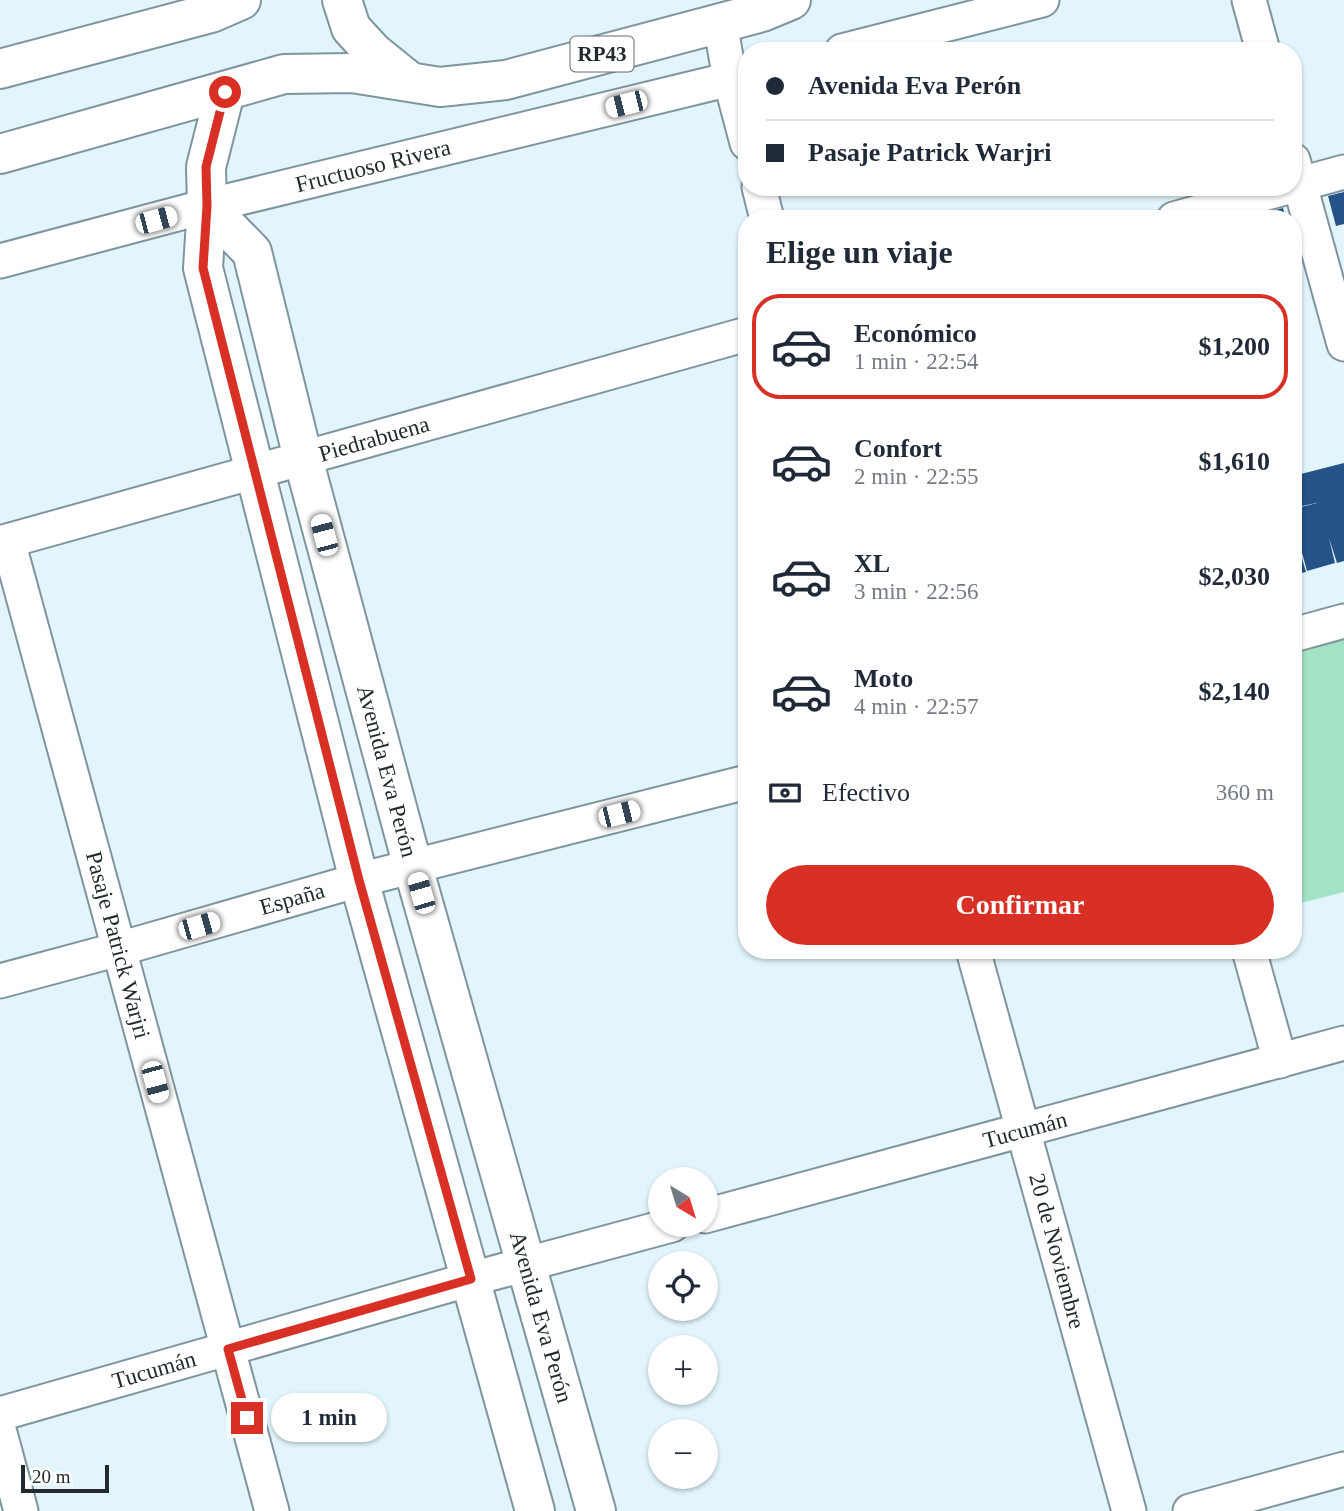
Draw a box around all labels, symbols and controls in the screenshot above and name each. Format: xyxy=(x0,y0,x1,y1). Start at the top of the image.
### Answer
road number: RP43 xyxy=(570,36,634,72)
text: Avenida Eva Perón xyxy=(808,71,1021,100)
route start xyxy=(209,76,241,108)
car xyxy=(604,89,649,119)
street label: Fructuoso Rivera xyxy=(293,135,453,197)
text: Pasaje Patrick Warjri xyxy=(808,138,1052,167)
car xyxy=(133,204,180,236)
text: Elige un viaje xyxy=(766,234,953,270)
icon: car xyxy=(770,315,833,378)
text: Económico xyxy=(854,319,977,348)
text: $1,200 xyxy=(1199,332,1270,361)
text: 1 min · 22:54 xyxy=(854,349,979,374)
street label: Piedrabuena xyxy=(316,411,432,467)
icon: car xyxy=(770,430,833,493)
text: Confort xyxy=(854,434,942,463)
text: $1,610 xyxy=(1199,447,1270,476)
text: 2 min · 22:55 xyxy=(854,464,979,489)
car xyxy=(309,512,340,558)
icon: car xyxy=(770,545,833,608)
text: XL xyxy=(854,549,890,578)
text: $2,030 xyxy=(1199,562,1270,591)
text: 3 min · 22:56 xyxy=(854,579,979,604)
icon: car xyxy=(770,660,833,723)
text: Moto xyxy=(854,664,913,693)
text: $2,140 xyxy=(1199,677,1270,706)
street label: Avenida Eva Perón xyxy=(352,682,422,860)
text: 4 min · 22:57 xyxy=(854,694,979,719)
icon: cash xyxy=(766,774,804,812)
text: Efectivo xyxy=(822,778,910,807)
text: 360 m xyxy=(1216,780,1274,805)
car xyxy=(597,799,642,829)
street label: Pasaje Patrick Warjri xyxy=(81,848,155,1042)
button: Confirmar xyxy=(766,865,1274,945)
car xyxy=(406,870,437,916)
street label: España xyxy=(257,878,327,920)
car xyxy=(176,910,223,942)
car xyxy=(140,1059,171,1105)
street label: Tucumán xyxy=(980,1107,1070,1153)
north arrow xyxy=(648,1167,718,1237)
map controls xyxy=(648,1167,718,1489)
street label: 20 de Noviembre xyxy=(1024,1171,1090,1331)
street label: Avenida Eva Perón xyxy=(505,1228,578,1406)
button: locate xyxy=(648,1251,718,1321)
button: + xyxy=(648,1335,718,1405)
street label: Tucumán xyxy=(109,1346,199,1394)
callout: 1 min xyxy=(272,1394,387,1442)
route end xyxy=(231,1402,263,1434)
text: 1 min xyxy=(301,1405,357,1430)
button: − xyxy=(648,1419,718,1489)
scale bar xyxy=(21,1462,108,1494)
text: 20 m xyxy=(32,1466,71,1487)

